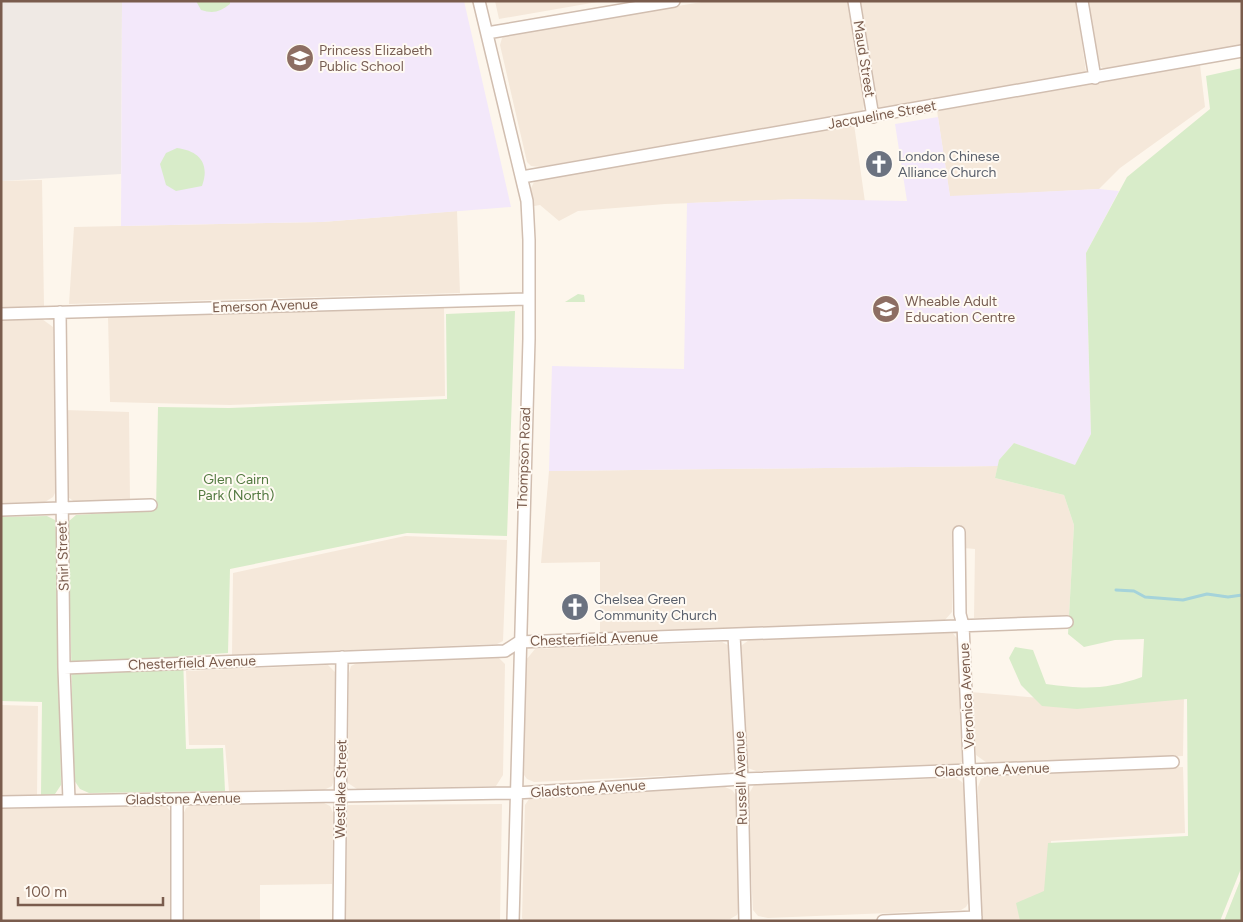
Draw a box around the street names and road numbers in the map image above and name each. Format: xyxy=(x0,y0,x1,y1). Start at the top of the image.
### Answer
street label: Maud Street xyxy=(850,19,878,99)
street label: Jacqueline Street xyxy=(826,97,938,133)
street label: Emerson Avenue xyxy=(212,296,319,316)
street label: Thompson Road xyxy=(514,407,534,509)
street label: Shirl Street xyxy=(53,521,73,591)
street label: Chesterfield Avenue xyxy=(530,628,659,650)
street label: Veronica Avenue xyxy=(956,642,978,749)
street label: Chesterfield Avenue xyxy=(128,652,257,674)
street label: Russell Avenue xyxy=(731,730,751,825)
street label: Westlake Street xyxy=(332,739,350,839)
street label: Gladstone Avenue xyxy=(934,759,1050,781)
street label: Gladstone Avenue xyxy=(530,776,646,801)
street label: Gladstone Avenue xyxy=(125,789,241,809)

